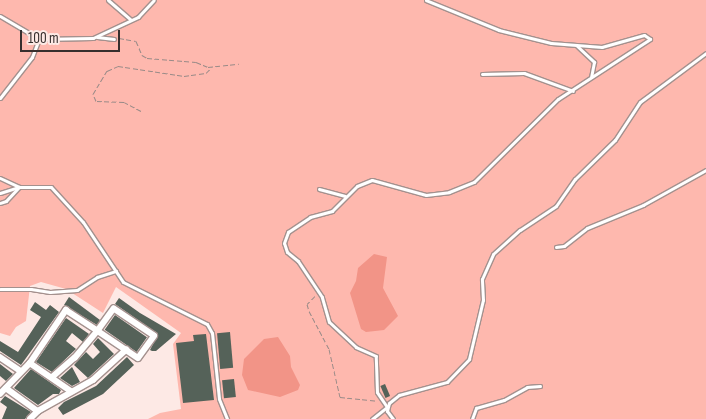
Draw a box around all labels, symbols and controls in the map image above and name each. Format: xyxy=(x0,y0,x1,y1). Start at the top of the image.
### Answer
scale bar xyxy=(22,20,122,52)
text: 100 m xyxy=(28,29,59,48)

